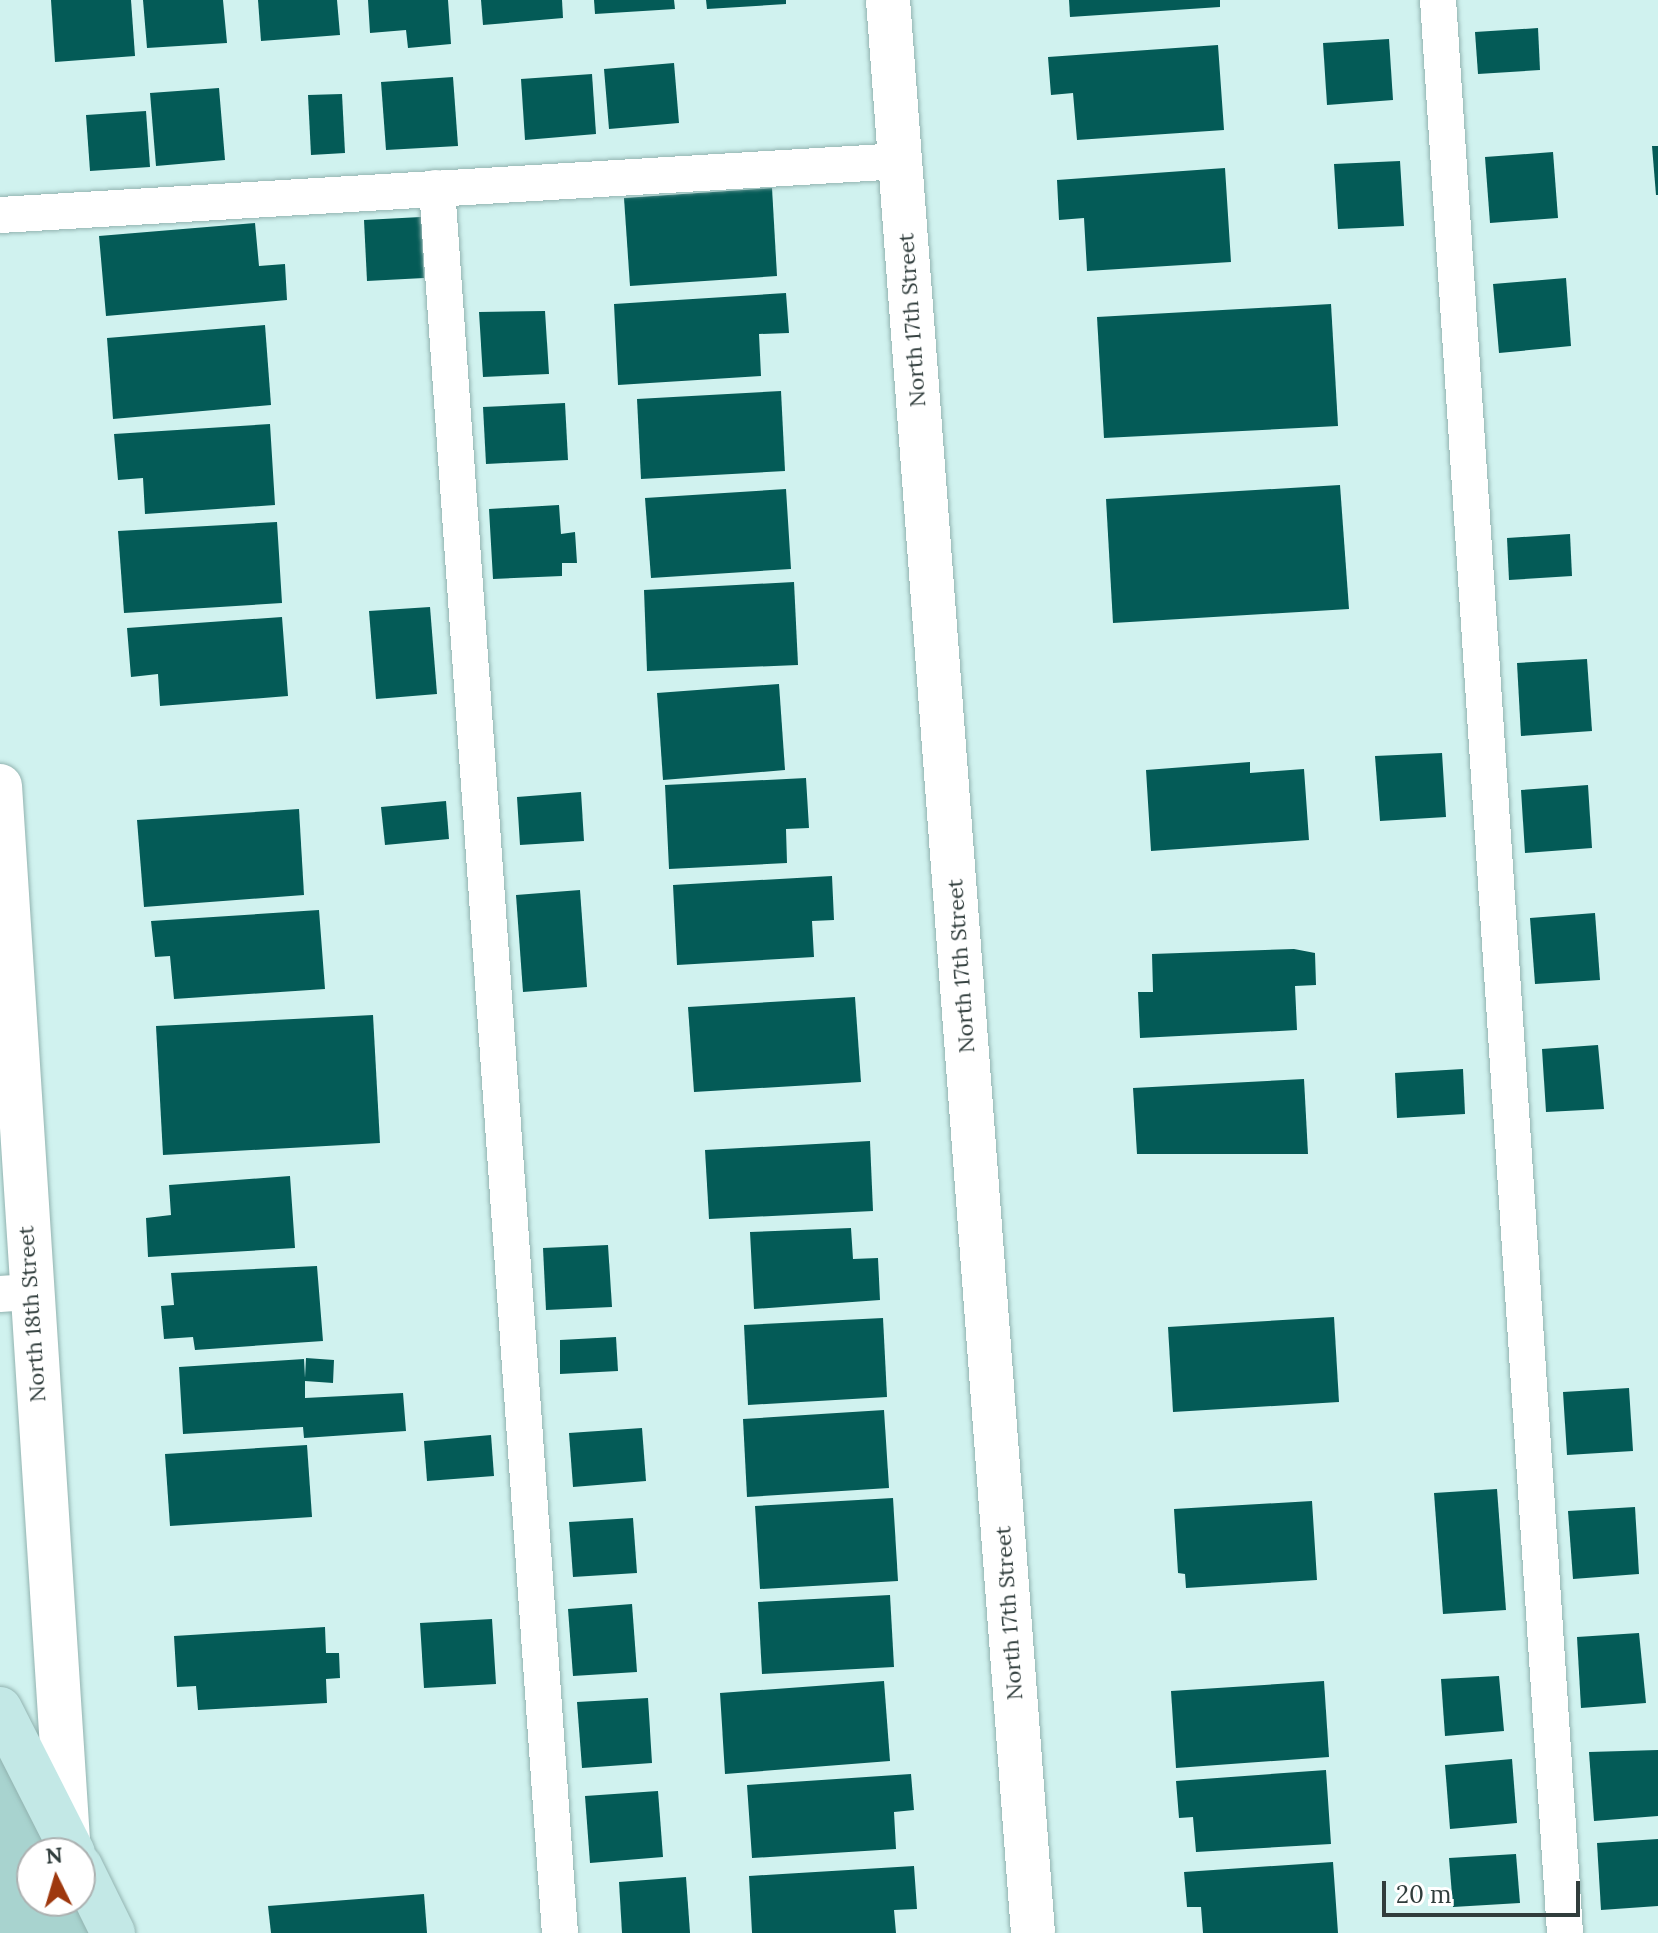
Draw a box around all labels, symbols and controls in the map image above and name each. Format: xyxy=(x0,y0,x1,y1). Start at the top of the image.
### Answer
street label: North 17th Street xyxy=(893,232,931,408)
street label: North 17th Street xyxy=(942,878,980,1054)
street label: North 18th Street xyxy=(13,1225,51,1403)
street label: North 17th Street xyxy=(990,1525,1028,1701)
north arrow xyxy=(16,1837,96,1917)
text: N xyxy=(44,1840,64,1870)
scale bar xyxy=(1386,1865,1584,1915)
text: 20 m xyxy=(1396,1879,1452,1910)

